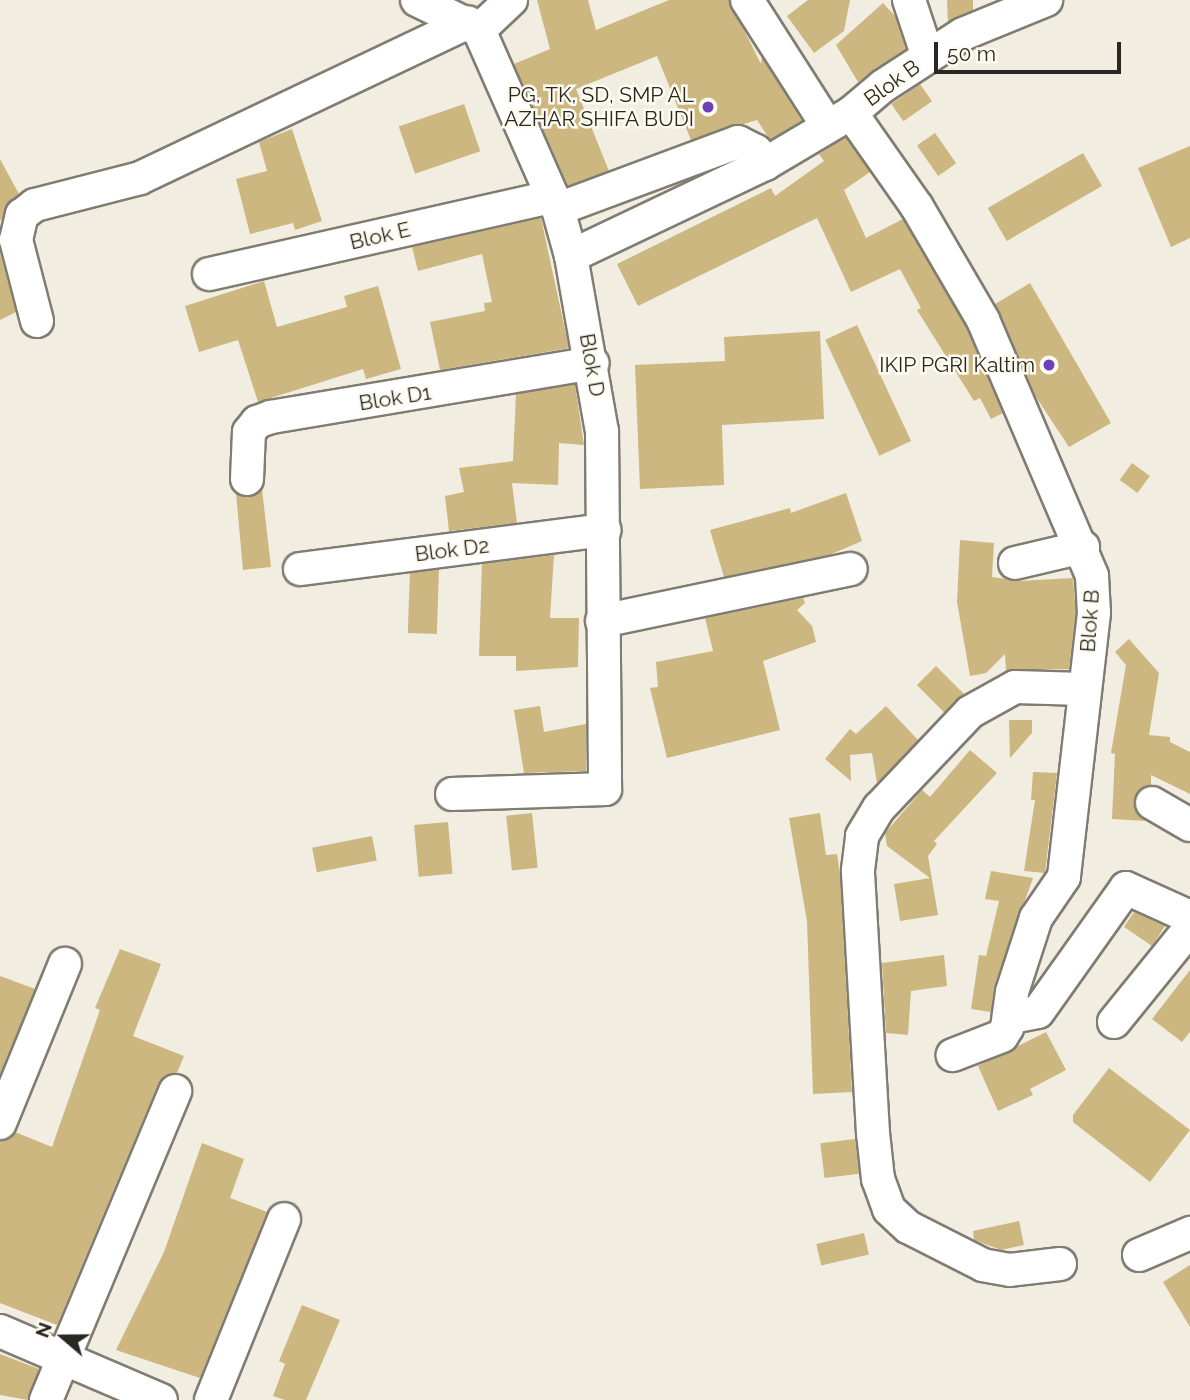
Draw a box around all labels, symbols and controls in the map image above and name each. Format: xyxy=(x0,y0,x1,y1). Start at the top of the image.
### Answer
scale bar xyxy=(938,28,1125,72)
text: 50 m xyxy=(947,41,996,66)
street label: Blok B xyxy=(859,54,925,112)
place label: PG, TK, SD, SMP AL AZHAR SHIFA BUDI xyxy=(504,82,694,132)
marker: PG, TK, SD, SMP AL AZHAR SHIFA BUDI xyxy=(700,99,716,115)
street label: Blok E xyxy=(347,217,413,255)
street label: Blok D xyxy=(574,331,610,399)
place label: IKIP PGRI Kaltim xyxy=(879,352,1035,378)
marker: IKIP PGRI Kaltim xyxy=(1041,357,1057,373)
street label: Blok D1 xyxy=(357,380,433,416)
street label: Blok D2 xyxy=(413,533,491,567)
street label: Blok B xyxy=(1075,589,1105,653)
north arrow xyxy=(28,1302,98,1372)
text: N xyxy=(30,1319,56,1340)

